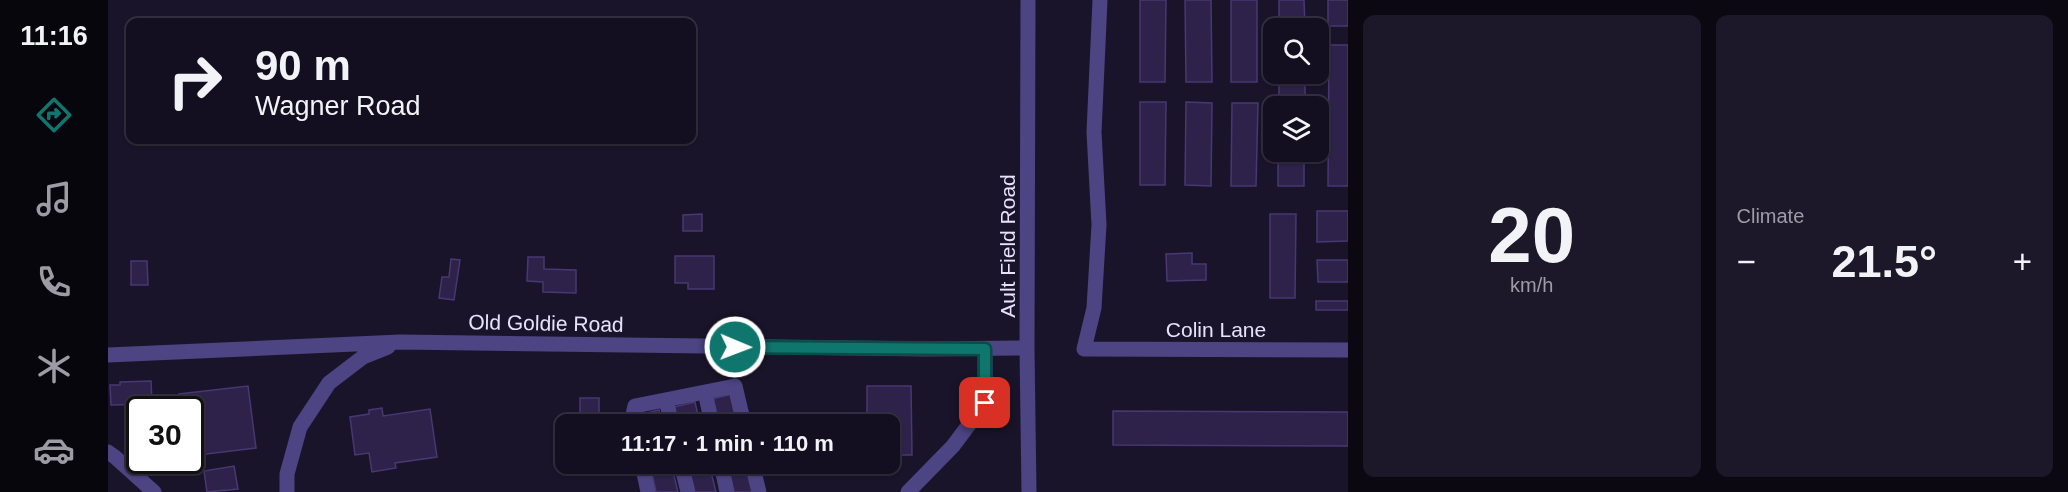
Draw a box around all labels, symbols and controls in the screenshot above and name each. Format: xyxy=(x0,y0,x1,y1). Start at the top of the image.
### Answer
map controls xyxy=(1263,18,1329,162)
button: search xyxy=(1263,18,1329,84)
text: 11:16 xyxy=(20,21,88,51)
icon: right xyxy=(156,42,234,120)
text: 90 m xyxy=(255,42,351,89)
text: Wagner Road xyxy=(255,91,421,121)
icon: directions xyxy=(33,94,75,136)
button: layers xyxy=(1263,96,1329,162)
street label: Ault Field Road xyxy=(996,174,1019,318)
icon: music xyxy=(33,178,75,220)
text: 20 xyxy=(1488,191,1575,279)
text: Climate xyxy=(1737,205,1804,227)
text: 21.5° xyxy=(1831,236,1937,287)
text: − xyxy=(1737,243,1756,280)
text: + xyxy=(2013,243,2032,280)
icon: phone xyxy=(33,261,75,303)
text: km/h xyxy=(1510,274,1553,296)
street label: Old Goldie Road xyxy=(468,310,624,336)
position arrow xyxy=(703,315,767,379)
street label: Colin Lane xyxy=(1166,318,1266,341)
icon: climate xyxy=(33,345,75,387)
pin xyxy=(959,377,1010,428)
icon: arrive xyxy=(968,386,1001,419)
speed limit sign: 30 xyxy=(126,396,204,474)
icon: car xyxy=(33,429,75,471)
text: 11:17 · 1 min · 110 m xyxy=(621,431,834,456)

